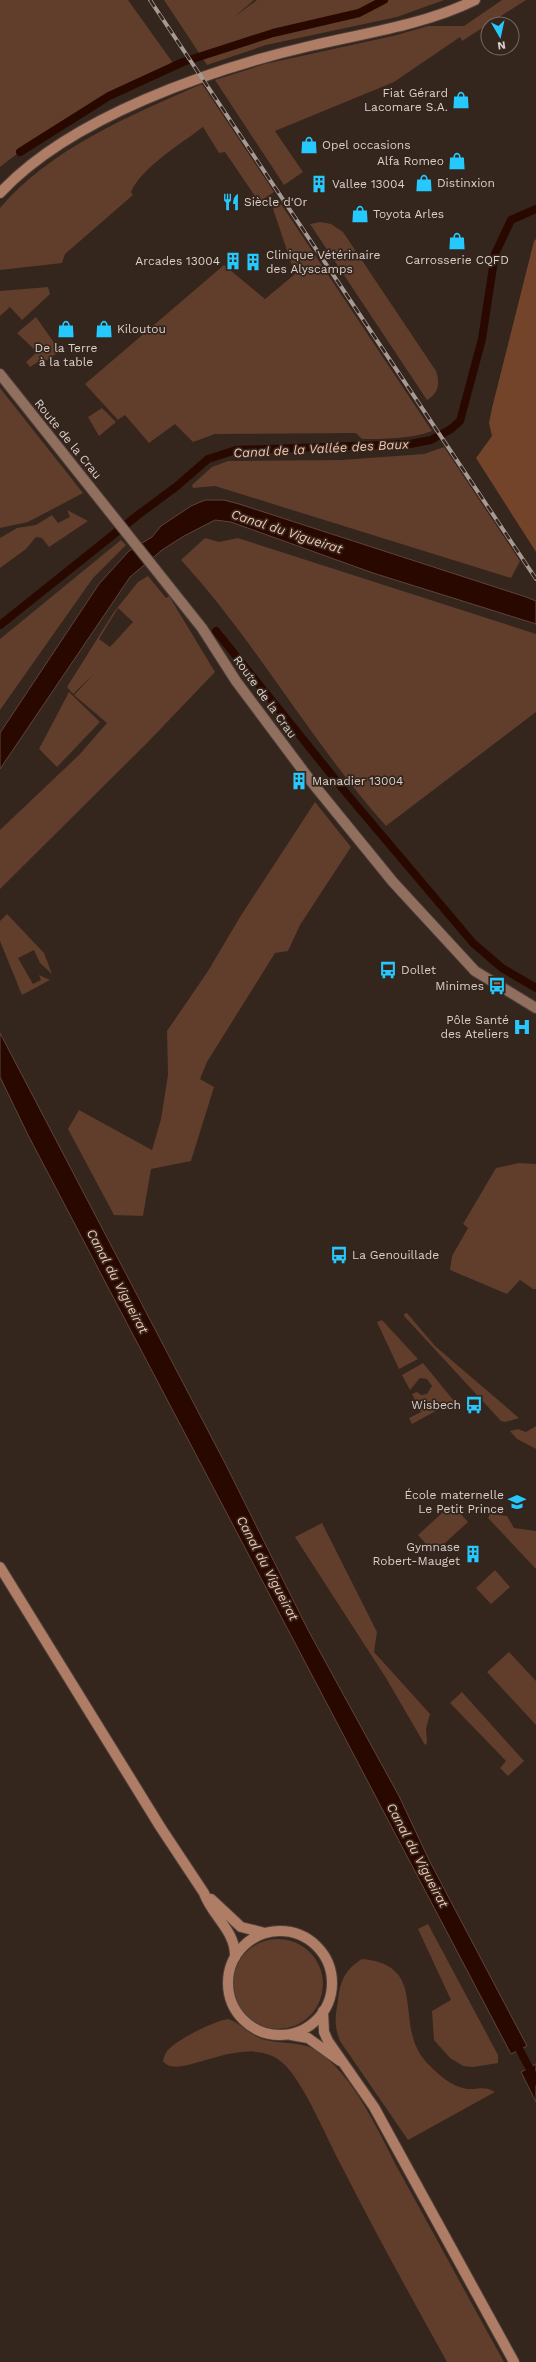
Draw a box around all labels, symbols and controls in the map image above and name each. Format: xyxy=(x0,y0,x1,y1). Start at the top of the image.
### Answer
north arrow xyxy=(480,16,520,56)
text: N xyxy=(496,38,507,52)
place label: Fiat Gérard Lacomare S.A. xyxy=(364,86,448,114)
shop icon: Fiat Gérard Lacomare S.A. xyxy=(451,90,471,110)
shop icon: Opel occasions xyxy=(299,135,319,155)
place label: Opel occasions xyxy=(322,138,411,152)
shop icon: Alfa Romeo xyxy=(447,151,467,171)
place label: Alfa Romeo xyxy=(377,154,444,168)
shop icon: Distinxion xyxy=(414,173,434,193)
building icon: Vallee 13004 xyxy=(309,174,329,194)
place label: Distinxion xyxy=(437,176,495,190)
place label: Vallee 13004 xyxy=(332,177,405,191)
restaurant icon: Siècle d'Or xyxy=(221,192,241,212)
place label: Siècle d'Or xyxy=(244,195,307,209)
shop icon: Toyota Arles xyxy=(350,204,370,224)
place label: Toyota Arles xyxy=(373,207,444,221)
shop icon: Carrosserie CQFD xyxy=(447,231,467,251)
place label: Clinique Vétérinaire des Alyscamps xyxy=(266,248,380,276)
building icon: Arcades 13004 xyxy=(223,251,243,271)
building icon: Clinique Vétérinaire des Alyscamps xyxy=(243,252,263,272)
place label: Carrosserie CQFD xyxy=(405,253,509,267)
place label: Arcades 13004 xyxy=(135,254,220,268)
shop icon: De la Terre à la table xyxy=(56,319,76,339)
shop icon: Kiloutou xyxy=(94,319,114,339)
place label: Kiloutou xyxy=(117,322,166,336)
place label: De la Terre à la table xyxy=(34,341,98,369)
street label: Route de la Crau xyxy=(32,396,104,482)
water label: Canal de la Vallée des Baux xyxy=(233,436,409,461)
water label: Canal du Vigueirat xyxy=(229,506,345,557)
street label: Route de la Crau xyxy=(230,653,300,741)
building icon: Manadier 13004 xyxy=(289,771,309,791)
place label: Manadier 13004 xyxy=(312,774,403,788)
bus stop icon: Dollet xyxy=(378,960,398,980)
place label: Dollet xyxy=(401,963,436,977)
bus stop icon: Minimes xyxy=(487,976,507,996)
place label: Minimes xyxy=(435,979,484,993)
place label: Pôle Santé des Ateliers xyxy=(440,1013,509,1041)
hospital icon: Pôle Santé des Ateliers xyxy=(512,1017,532,1037)
water label: Canal du Vigueirat xyxy=(84,1226,152,1337)
bus stop icon: La Genouillade xyxy=(329,1245,349,1265)
place label: La Genouillade xyxy=(352,1248,439,1262)
bus stop icon: Wisbech xyxy=(464,1395,484,1415)
place label: Wisbech xyxy=(411,1398,461,1412)
place label: École maternelle Le Petit Prince xyxy=(405,1488,504,1516)
school or university icon: École maternelle Le Petit Prince xyxy=(507,1492,527,1512)
water label: Canal du Vigueirat xyxy=(234,1513,302,1624)
place label: Gymnase Robert-Mauget xyxy=(373,1540,460,1568)
building icon: Gymnase Robert-Mauget xyxy=(463,1544,483,1564)
water label: Canal du Vigueirat xyxy=(384,1800,452,1911)

